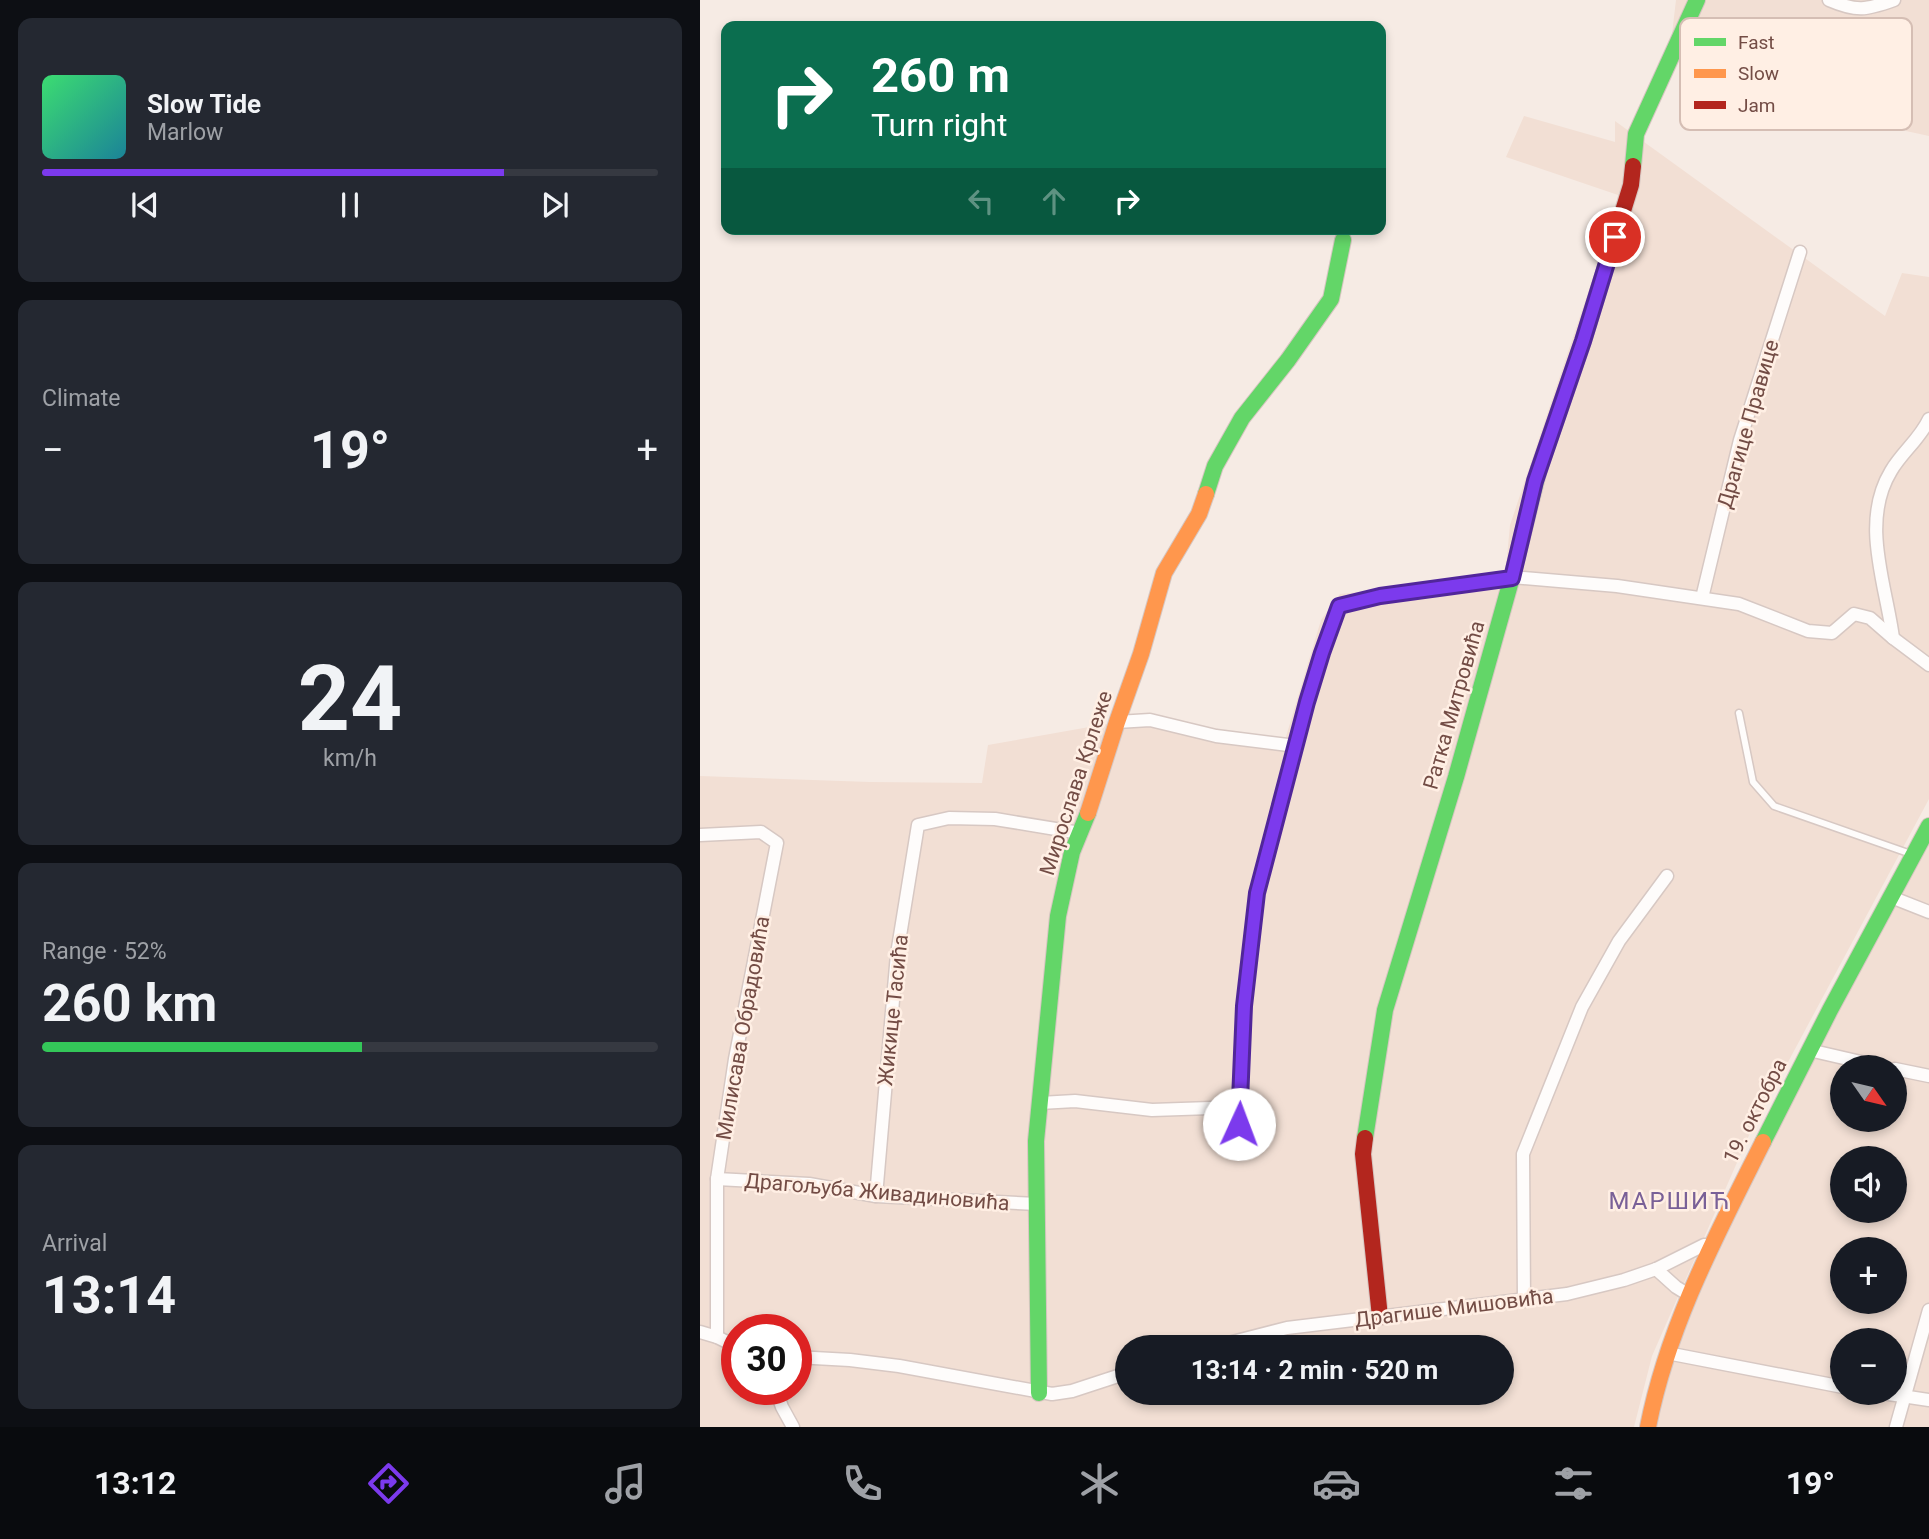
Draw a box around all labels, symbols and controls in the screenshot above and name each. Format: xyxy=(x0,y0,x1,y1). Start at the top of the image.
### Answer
legend xyxy=(1680,18,1912,130)
text: Fast xyxy=(1738,31,1775,54)
text: 260 m xyxy=(871,47,1010,104)
icon: right xyxy=(756,49,847,140)
text: Slow xyxy=(1738,62,1779,85)
text: Slow Tide xyxy=(147,89,261,119)
text: Jam xyxy=(1738,94,1775,117)
text: Turn right xyxy=(871,106,1007,144)
text: Marlow xyxy=(147,119,223,146)
icon: left xyxy=(962,182,1000,220)
icon: ahead xyxy=(1035,182,1073,220)
icon: right xyxy=(1108,182,1146,220)
icon: previous xyxy=(126,186,164,224)
icon: pause xyxy=(331,186,369,224)
icon: next xyxy=(536,186,574,224)
pin xyxy=(1585,207,1645,267)
icon: arrive xyxy=(1596,218,1634,256)
street label: Драгице Правице xyxy=(1712,337,1784,511)
text: Climate xyxy=(42,385,121,412)
text: 19° xyxy=(310,420,390,481)
text: − xyxy=(42,428,64,472)
text: + xyxy=(636,428,658,472)
street label: Ратка Митровића xyxy=(1418,618,1490,792)
text: 24 xyxy=(298,646,402,752)
street label: Мирослава Крлеже xyxy=(1035,688,1117,878)
text: km/h xyxy=(323,745,377,772)
street label: Милисава Обрадовића xyxy=(711,914,775,1142)
street label: Жикице Тасића xyxy=(873,933,913,1087)
text: Range · 52% xyxy=(42,938,167,965)
text: 260 km xyxy=(42,973,217,1034)
street label: 19. октобра xyxy=(1718,1055,1792,1167)
north arrow xyxy=(1830,1055,1908,1132)
map controls xyxy=(1830,1055,1907,1405)
position arrow xyxy=(1202,1087,1276,1161)
button: sound xyxy=(1830,1146,1907,1223)
street label: Драгољуба Живадиновића xyxy=(743,1168,1011,1216)
district label: МАРШИЋ xyxy=(1609,1187,1731,1215)
text: Arrival xyxy=(42,1230,107,1257)
button: + xyxy=(1830,1237,1907,1314)
text: 13:14 xyxy=(42,1265,176,1326)
street label: Драгише Мишовића xyxy=(1353,1284,1555,1332)
speed limit sign: 30 xyxy=(721,1314,812,1405)
button: − xyxy=(1830,1328,1907,1405)
text: 13:14 · 2 min · 520 m xyxy=(1191,1355,1438,1385)
icon: directions xyxy=(364,1459,413,1508)
icon: music xyxy=(601,1459,650,1508)
icon: phone xyxy=(838,1459,887,1508)
icon: climate xyxy=(1075,1459,1124,1508)
icon: car xyxy=(1312,1459,1361,1508)
icon: filters xyxy=(1549,1459,1598,1508)
text: 13:12 xyxy=(94,1464,176,1502)
text: 19° xyxy=(1786,1464,1835,1502)

